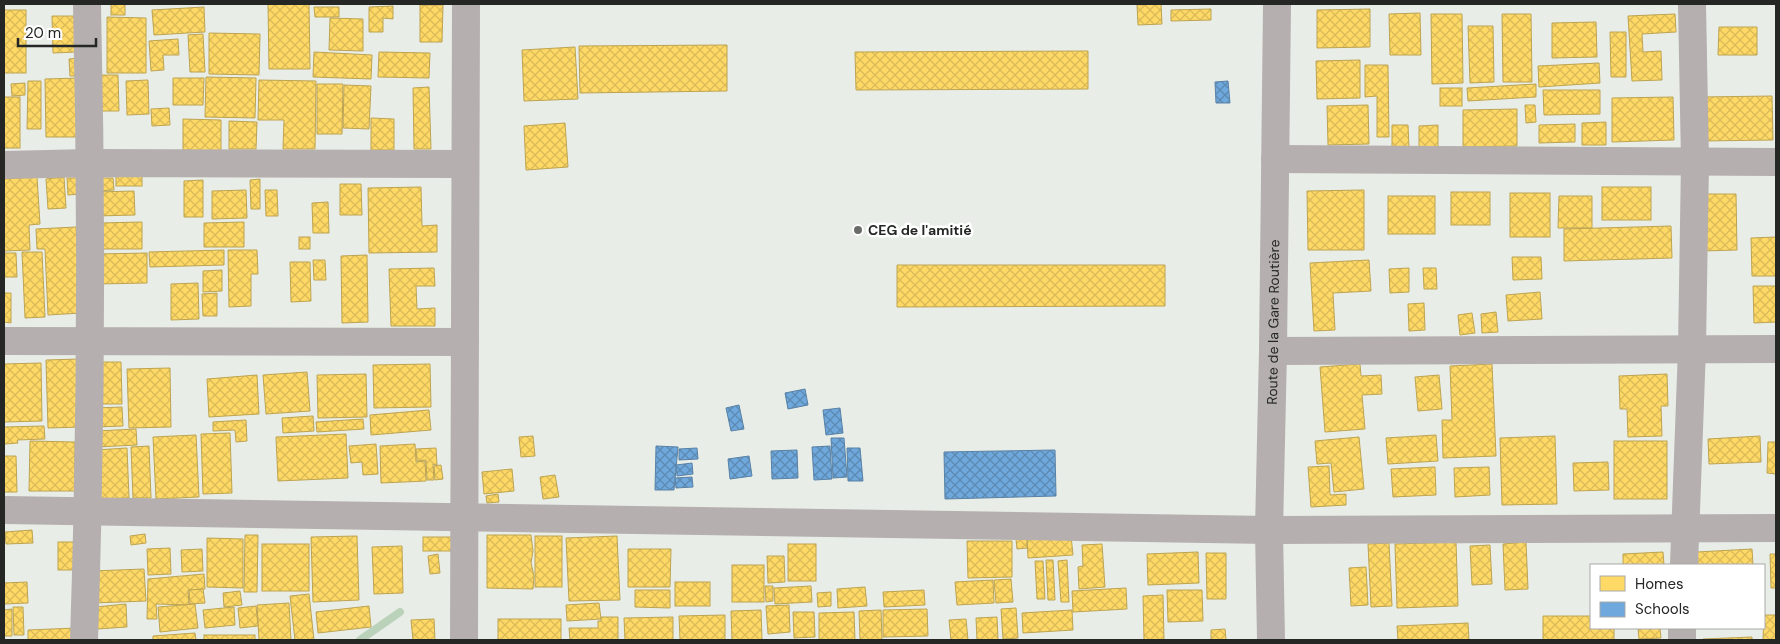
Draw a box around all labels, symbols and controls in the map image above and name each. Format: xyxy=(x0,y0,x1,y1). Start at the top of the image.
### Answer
scale bar xyxy=(18,15,95,47)
text: 20 m xyxy=(25,23,61,43)
place label: CEG de l'amitié xyxy=(868,221,972,239)
marker: CEG de l'amitié xyxy=(852,224,864,236)
street label: Route de la Gare Routière xyxy=(1263,239,1283,405)
legend xyxy=(1590,564,1765,629)
text: Homes xyxy=(1635,574,1684,594)
text: Schools xyxy=(1635,599,1690,619)

